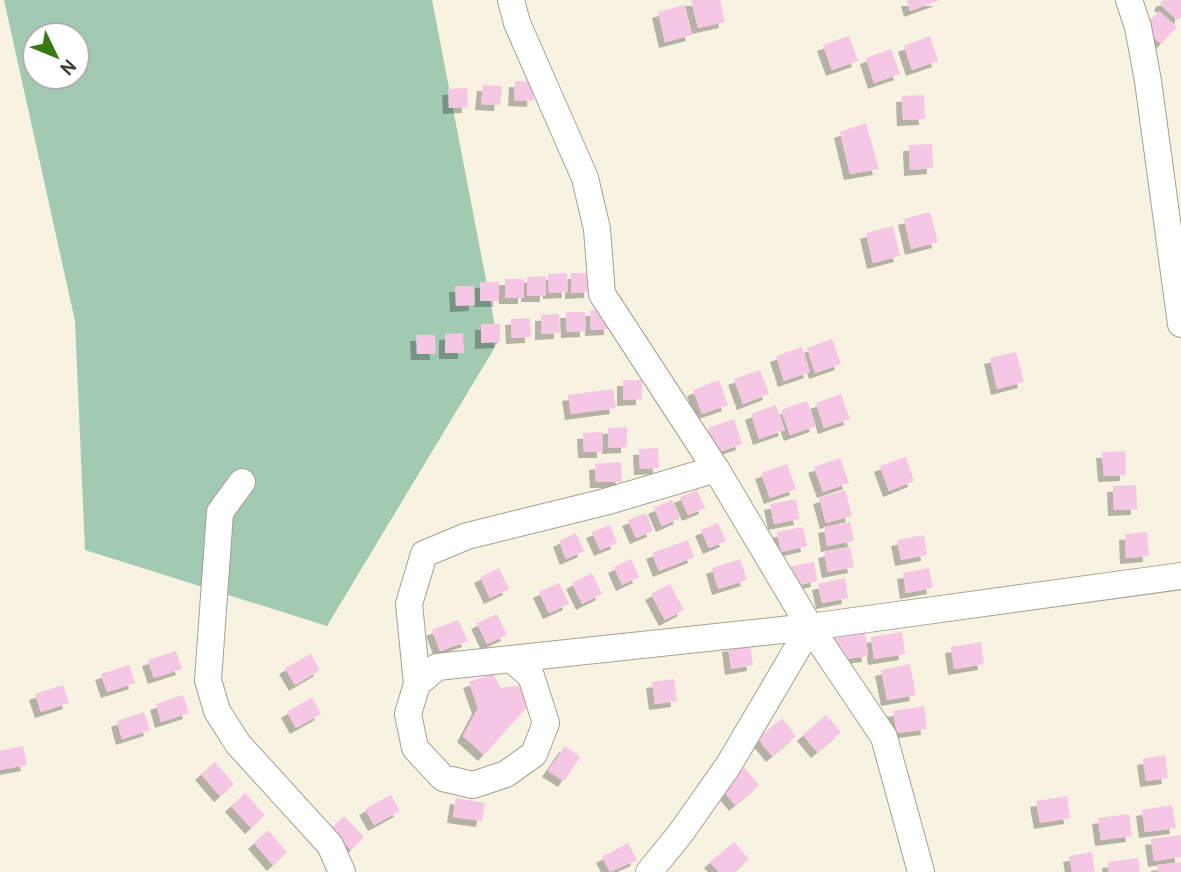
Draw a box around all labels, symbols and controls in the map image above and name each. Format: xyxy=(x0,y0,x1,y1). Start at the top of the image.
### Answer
north arrow xyxy=(21,21,91,91)
text: N xyxy=(54,53,80,79)

